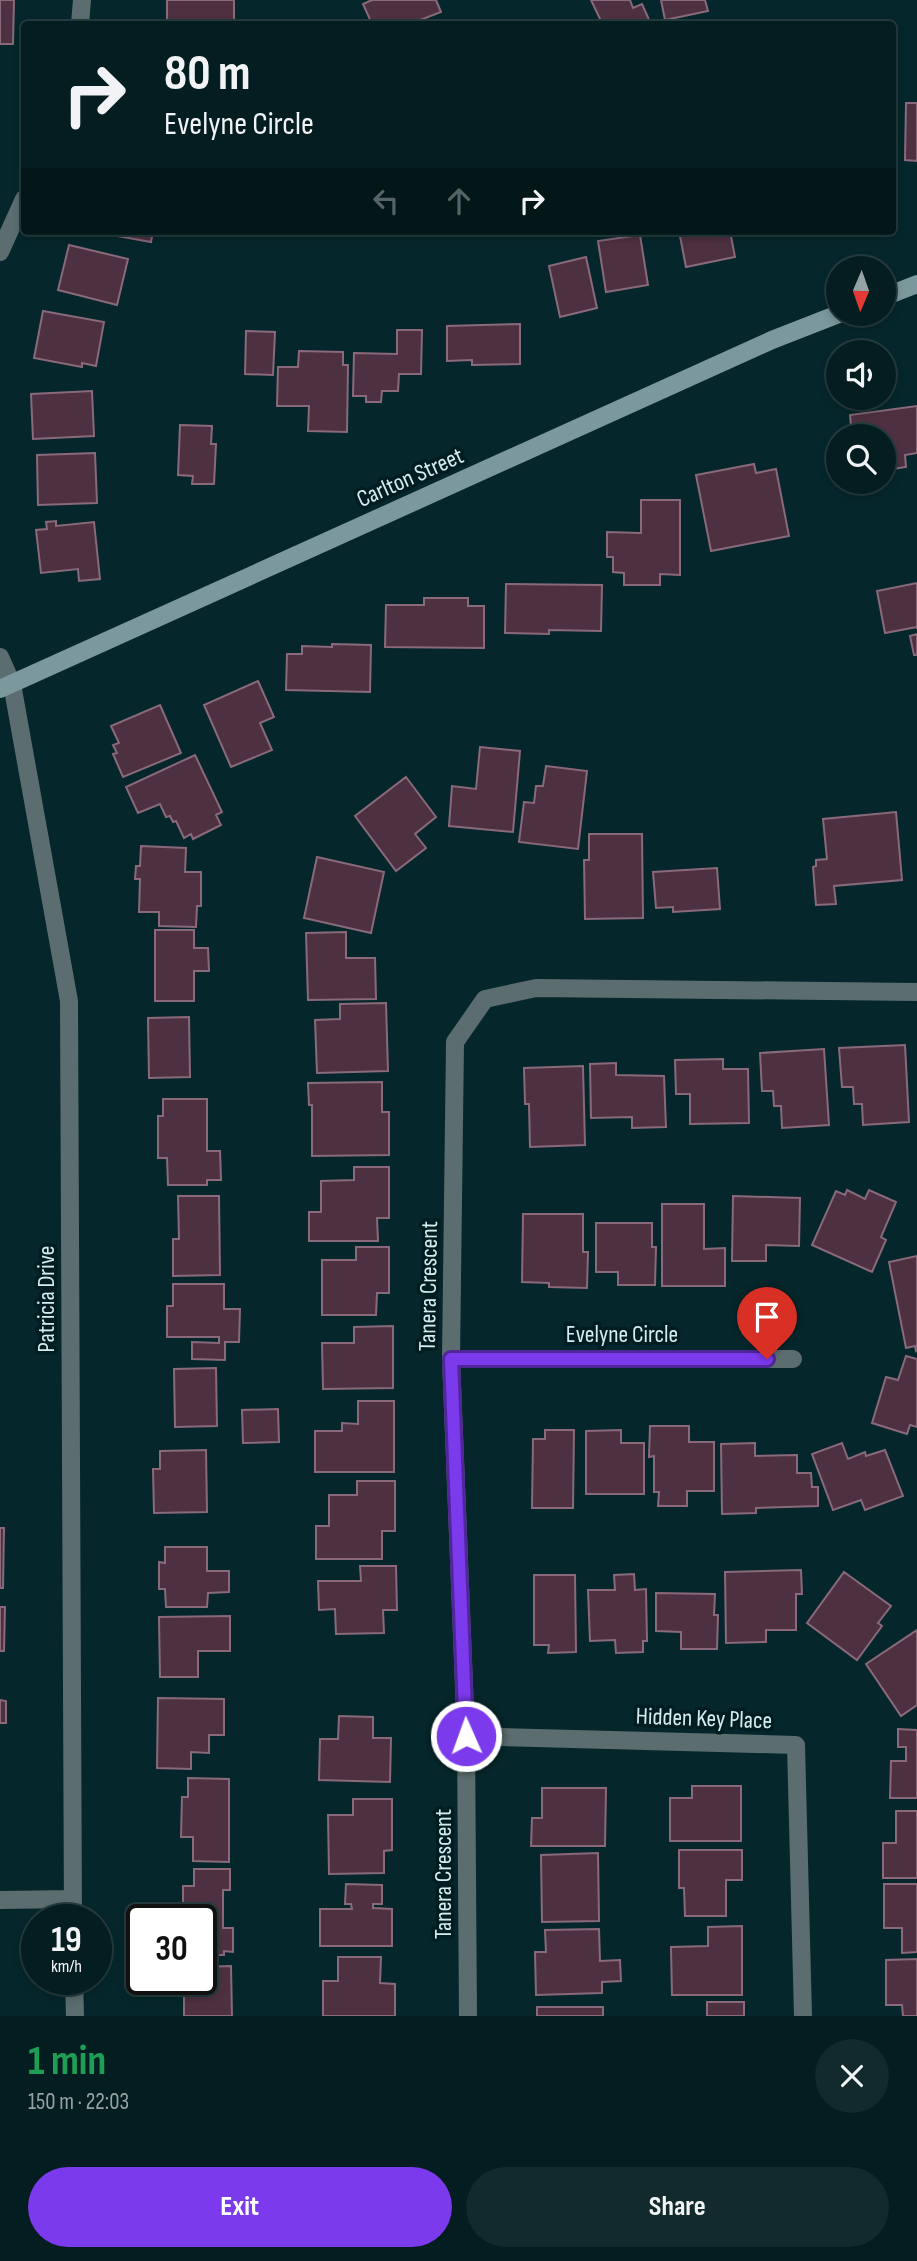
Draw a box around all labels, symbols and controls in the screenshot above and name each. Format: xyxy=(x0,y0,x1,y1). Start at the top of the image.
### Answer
text: 80 m xyxy=(164,45,251,104)
icon: right xyxy=(49,49,140,140)
text: Evelyne Circle xyxy=(164,105,314,144)
icon: left xyxy=(367,182,405,220)
icon: ahead xyxy=(440,182,478,220)
icon: right xyxy=(513,182,551,220)
north arrow xyxy=(826,256,896,326)
map controls xyxy=(826,256,896,494)
button: sound xyxy=(826,340,896,410)
button: search xyxy=(826,424,896,494)
street label: Carlton Street xyxy=(352,441,468,514)
street label: Tanera Crescent xyxy=(413,1221,444,1351)
street label: Patricia Drive xyxy=(32,1246,61,1352)
pin xyxy=(737,1287,797,1359)
icon: arrive xyxy=(748,1298,786,1336)
street label: Evelyne Circle xyxy=(566,1320,678,1349)
position arrow xyxy=(429,1699,503,1773)
street label: Hidden Key Place xyxy=(635,1702,773,1735)
street label: Tanera Crescent xyxy=(429,1809,458,1939)
speed limit sign: 30 xyxy=(126,1904,217,1995)
text: 19 xyxy=(51,1919,82,1962)
text: km/h xyxy=(51,1956,82,1977)
text: 1 min xyxy=(28,2036,106,2087)
button: close xyxy=(815,2039,889,2113)
text: 150 m · 22:03 xyxy=(28,2088,129,2116)
button: Exit xyxy=(28,2167,452,2247)
button: Share xyxy=(466,2167,889,2247)

